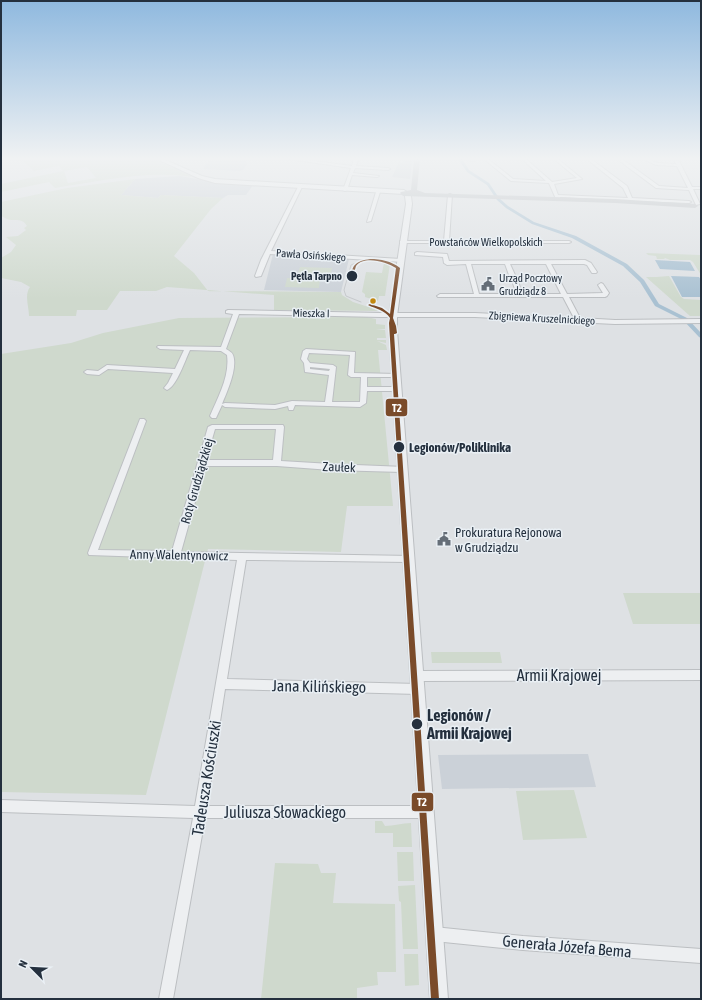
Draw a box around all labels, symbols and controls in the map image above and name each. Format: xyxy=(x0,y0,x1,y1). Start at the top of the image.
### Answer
street label: Powstańców Wielkopolskich xyxy=(429,236,543,248)
street label: Pawła Osińskiego xyxy=(276,247,346,263)
marker: Pętla Tarpno xyxy=(345,269,359,283)
place label: Pętla Tarpno xyxy=(291,270,342,282)
place label: Urząd Pocztowy Grudziądz 8 xyxy=(499,272,563,297)
public building icon: Urząd Pocztowy Grudziądz 8 xyxy=(480,276,496,292)
unlabelled marker xyxy=(368,296,378,306)
street label: Mieszka I xyxy=(292,307,330,319)
street label: Zbigniewa Kruszelnickiego xyxy=(489,309,595,327)
line badge: T2 xyxy=(385,398,408,417)
text: T2 xyxy=(392,402,402,414)
street label: Roty Grudziądzkiej xyxy=(178,436,216,526)
marker: Legionów/Poliklinika xyxy=(392,440,406,454)
place label: Legionów/Poliklinika xyxy=(409,440,511,455)
street label: Zaułek xyxy=(322,459,356,475)
place label: Prokuratura Rejonowa w Grudziądzu xyxy=(455,525,562,555)
public building icon: Prokuratura Rejonowa w Grudziądzu xyxy=(436,531,452,547)
street label: Anny Walentynowicz xyxy=(130,547,229,563)
street label: Armii Krajowej xyxy=(517,666,601,685)
street label: Jana Kilińskiego xyxy=(272,676,366,697)
place label: Legionów / Armii Krajowej xyxy=(426,706,512,742)
marker: Legionów / Armii Krajowej xyxy=(410,717,424,731)
street label: Tadeusza Kościuszki xyxy=(188,719,224,837)
line badge: T2 xyxy=(411,792,434,812)
text: T2 xyxy=(417,796,427,808)
street label: Juliusza Słowackiego xyxy=(224,803,346,822)
street label: Generała Józefa Bema xyxy=(502,931,632,961)
north arrow xyxy=(12,948,52,988)
text: N xyxy=(16,959,30,969)

